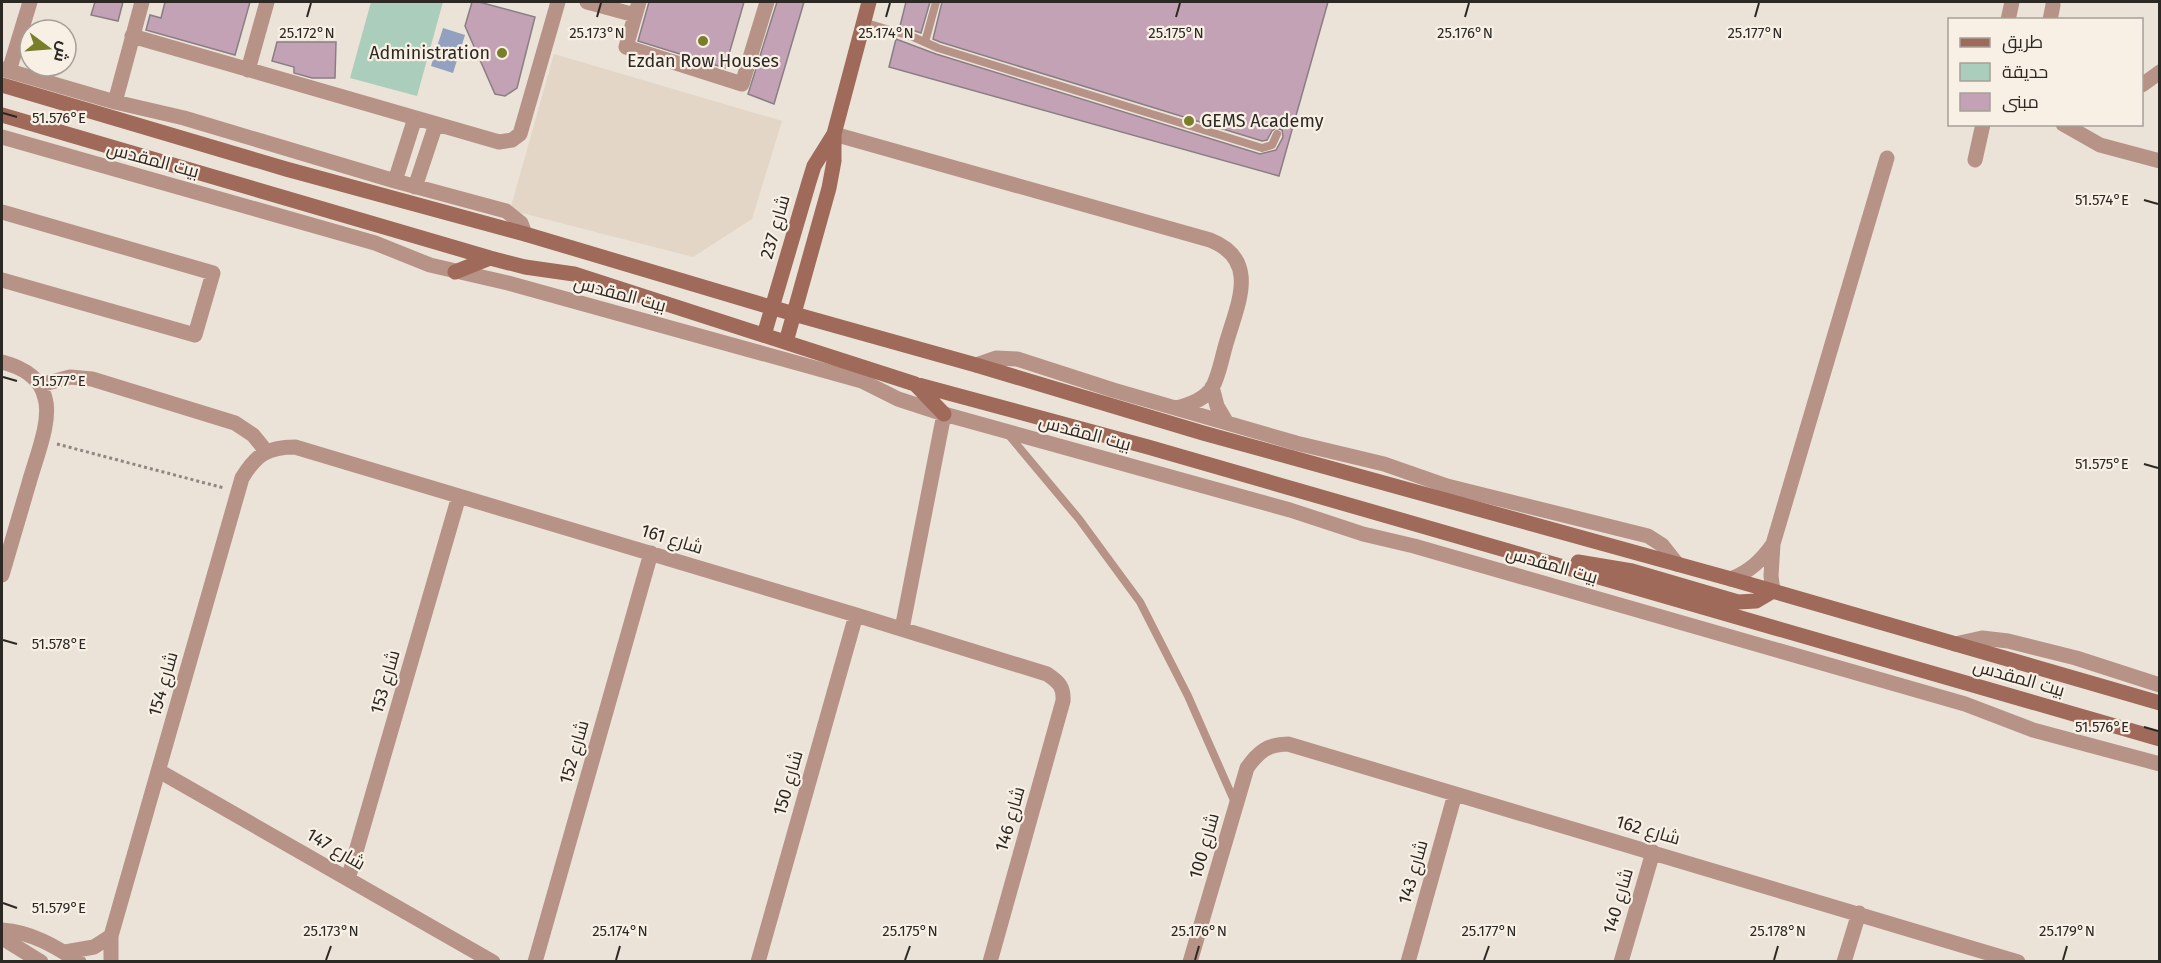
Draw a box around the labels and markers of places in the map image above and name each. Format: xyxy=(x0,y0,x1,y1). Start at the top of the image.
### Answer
marker: Ezdan Row Houses xyxy=(696,34,710,48)
place label: Administration xyxy=(369,42,490,64)
marker: Administration xyxy=(495,46,509,60)
place label: Ezdan Row Houses xyxy=(627,50,779,72)
place label: GEMS Academy xyxy=(1201,110,1324,132)
marker: GEMS Academy xyxy=(1182,114,1196,128)

